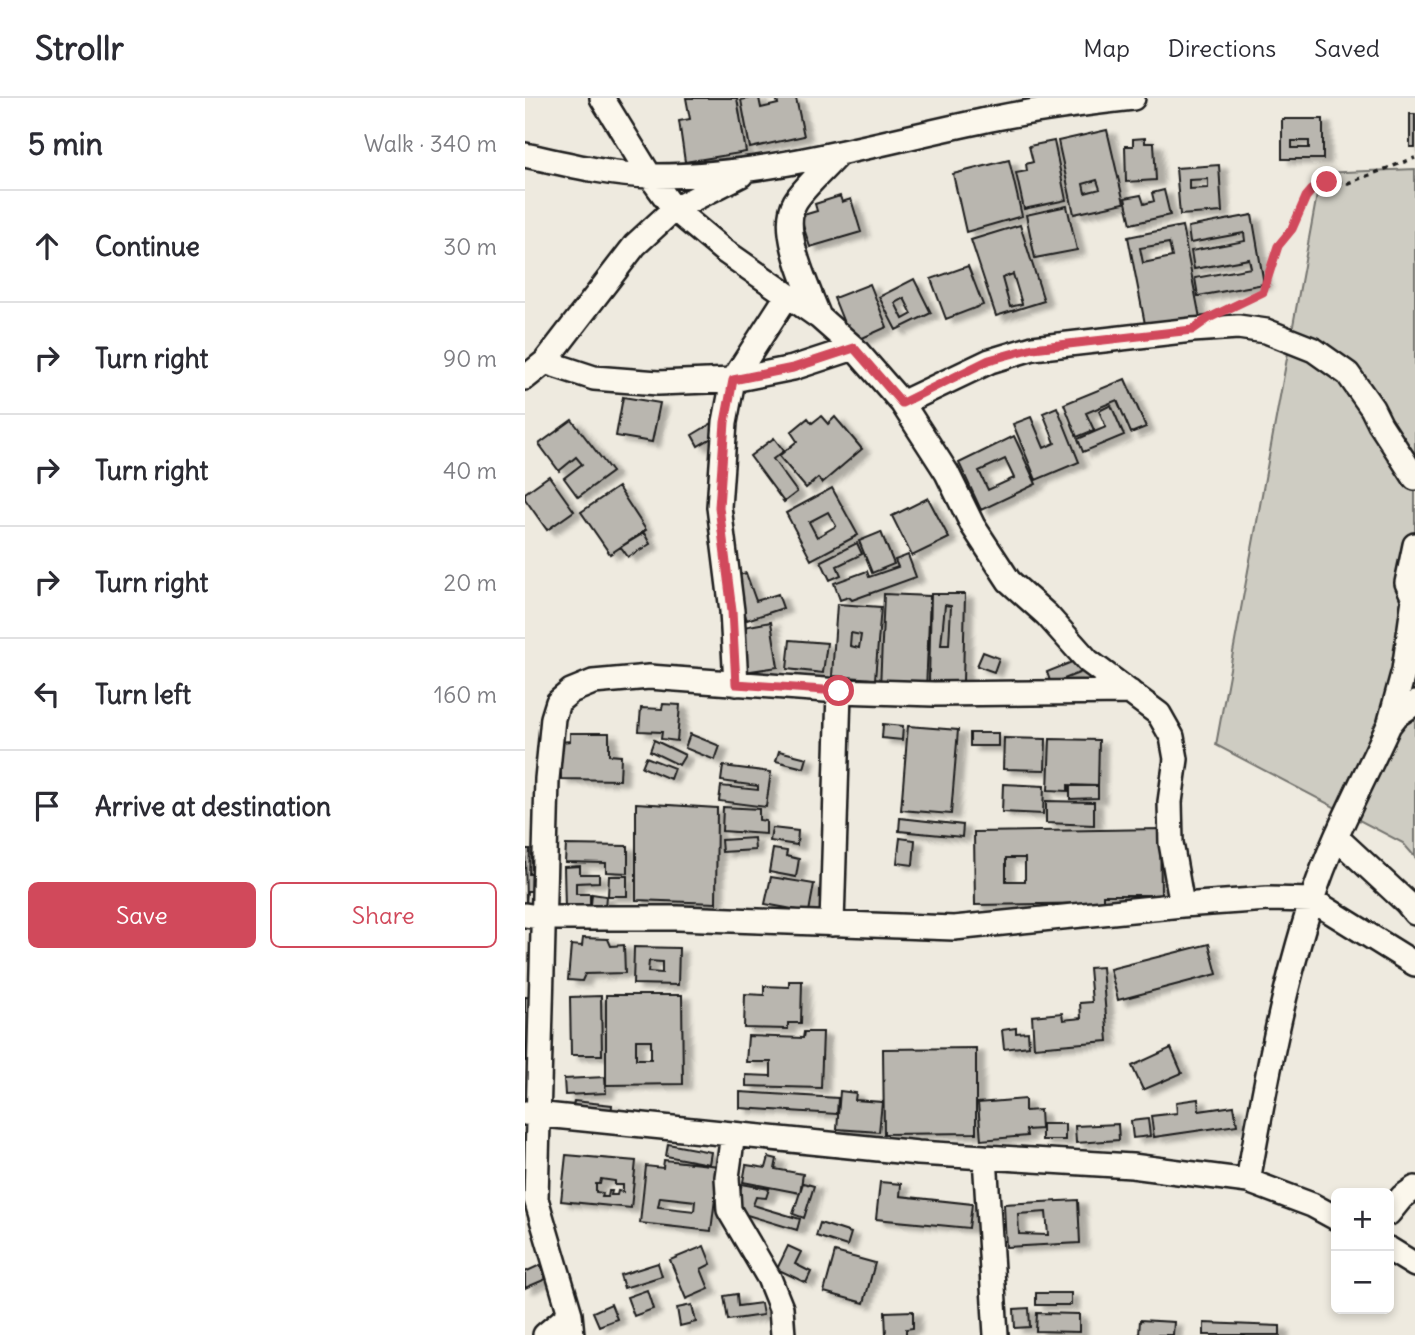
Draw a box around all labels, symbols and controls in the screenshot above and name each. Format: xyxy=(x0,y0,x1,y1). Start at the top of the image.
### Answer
text: Strollr xyxy=(35,27,124,69)
text: Map xyxy=(1083,33,1130,63)
text: Directions xyxy=(1168,33,1276,63)
text: Saved xyxy=(1314,33,1380,63)
text: 5 min xyxy=(28,125,103,163)
text: Walk · 340 m xyxy=(364,129,497,158)
route end xyxy=(1311,166,1342,197)
icon: ahead xyxy=(28,227,66,265)
text: Continue xyxy=(95,230,200,263)
text: 30 m xyxy=(443,232,497,261)
icon: right xyxy=(28,339,66,377)
text: Turn right xyxy=(95,342,208,375)
text: 90 m xyxy=(443,344,497,373)
icon: right xyxy=(28,451,66,489)
text: Turn right xyxy=(95,454,208,487)
text: 40 m xyxy=(443,456,497,485)
icon: right xyxy=(28,563,66,601)
text: Turn right xyxy=(95,566,208,599)
text: 20 m xyxy=(444,568,497,597)
icon: left xyxy=(28,675,66,713)
route start xyxy=(823,675,854,706)
text: Turn left xyxy=(95,678,191,711)
text: 160 m xyxy=(434,680,497,709)
icon: arrive xyxy=(28,787,66,825)
text: Arrive at destination xyxy=(95,790,331,823)
button: Save xyxy=(28,882,256,948)
button: Share xyxy=(270,882,497,948)
map controls xyxy=(1331,1188,1394,1314)
button: + xyxy=(1331,1188,1394,1251)
button: − xyxy=(1331,1251,1394,1314)

